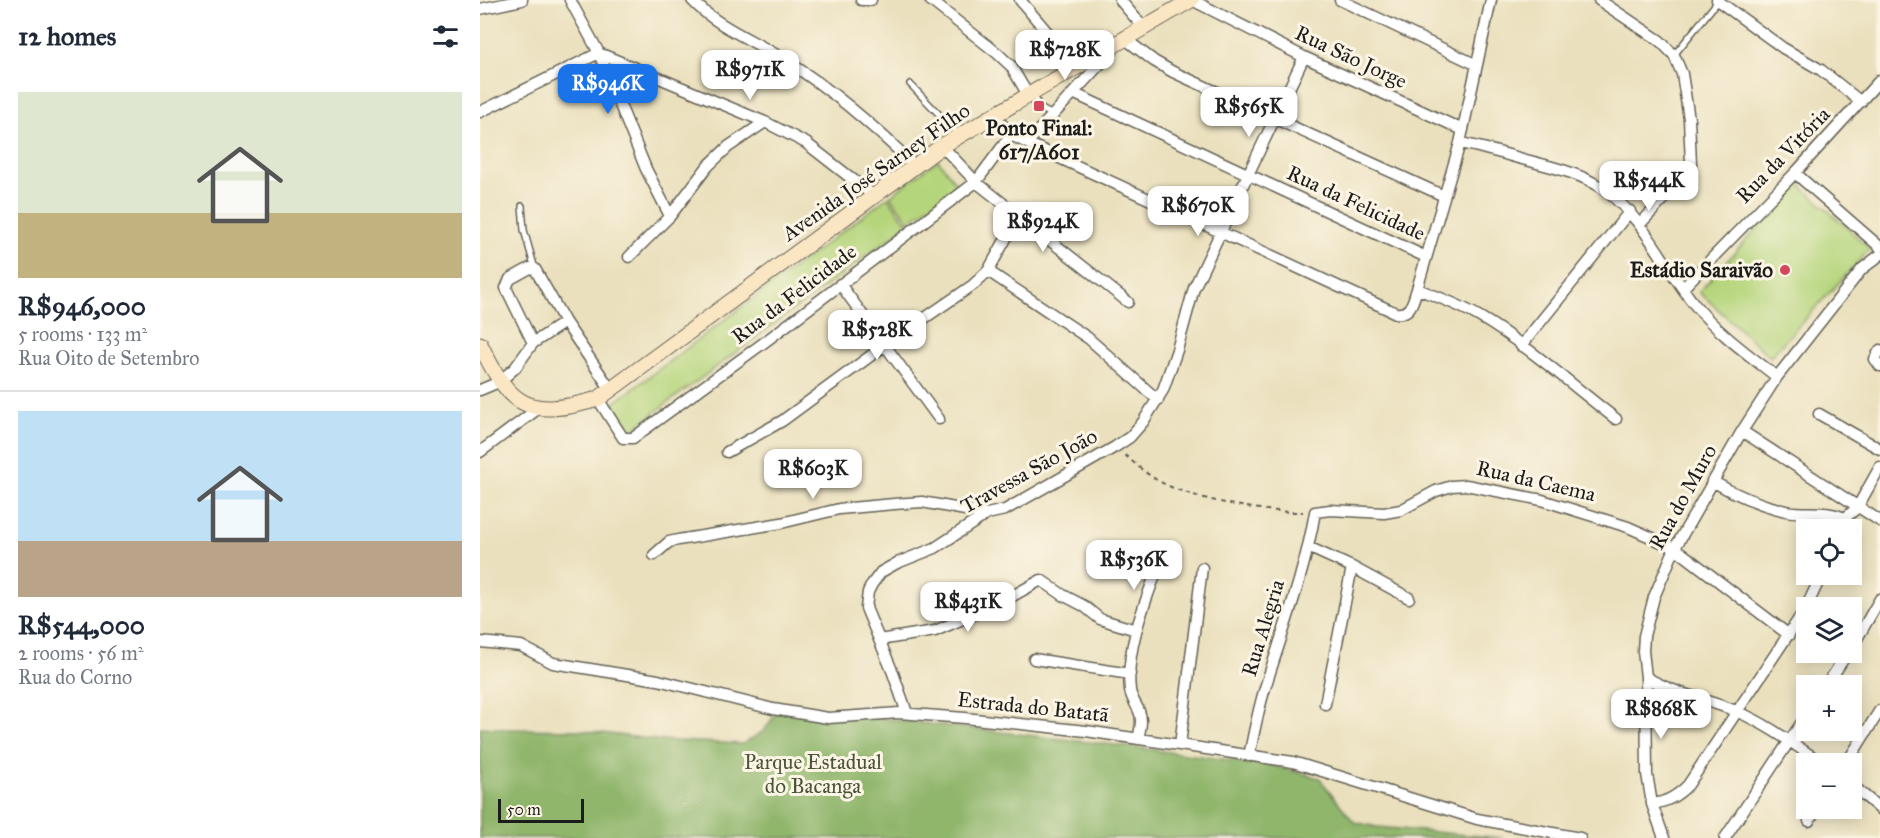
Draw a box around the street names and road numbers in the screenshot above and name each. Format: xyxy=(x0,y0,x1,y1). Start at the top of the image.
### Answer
street label: Rua São Jorge xyxy=(1291,20,1411,94)
street label: Avenida José Sarney Filho xyxy=(776,97,975,247)
street label: Rua da Vitória xyxy=(1731,101,1836,209)
street label: Rua da Felicidade xyxy=(1283,160,1430,247)
street label: Rua da Felicidade xyxy=(726,238,862,349)
street label: Travessa São João xyxy=(956,423,1102,519)
street label: Rua do Muro xyxy=(1643,440,1723,554)
street label: Rua da Caema xyxy=(1474,455,1598,507)
street label: Rua Alegria xyxy=(1236,576,1290,680)
street label: Estrada do Batatã xyxy=(956,686,1110,728)

